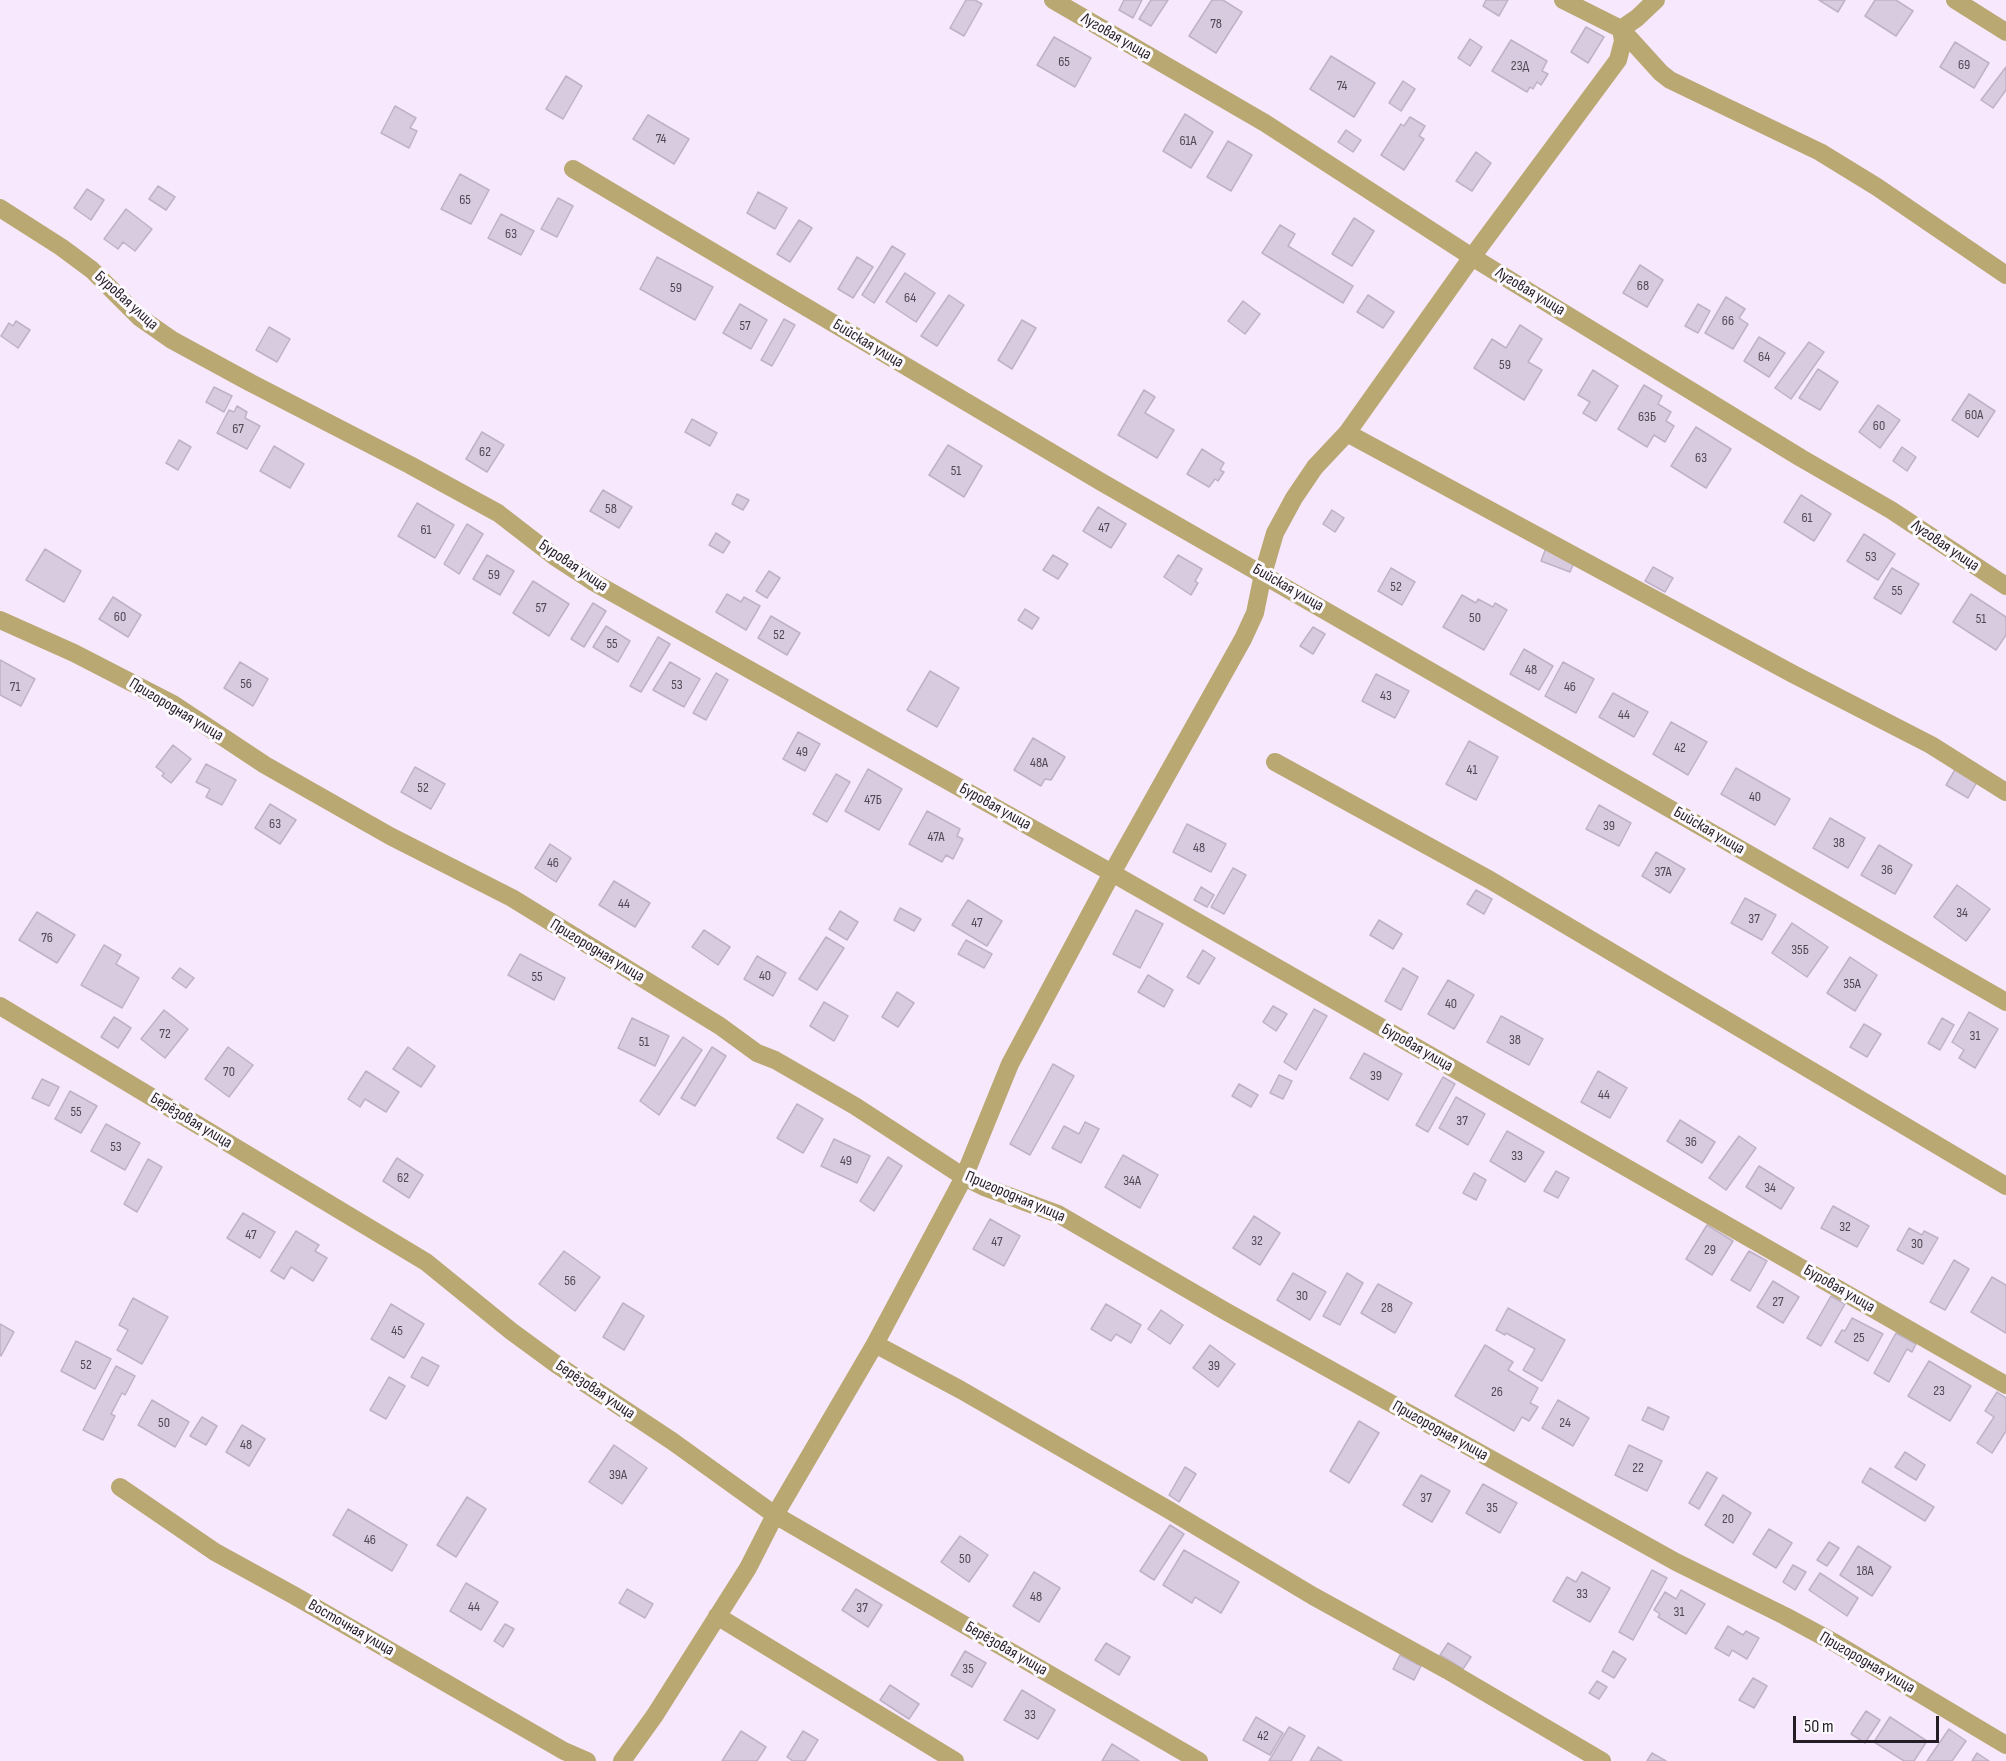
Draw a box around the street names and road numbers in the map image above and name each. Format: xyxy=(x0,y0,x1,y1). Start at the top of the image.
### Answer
street label: Луговая улица xyxy=(1077,9,1155,65)
street label: Луговая улица xyxy=(1492,264,1568,320)
street label: Буровая улица xyxy=(90,267,162,335)
street label: Бийская улица xyxy=(829,315,907,373)
street label: Луговая улица xyxy=(1907,516,1983,576)
street label: Буровая улица xyxy=(535,536,611,596)
street label: Бийская улица xyxy=(1249,560,1327,616)
street label: Пригородная улица xyxy=(125,674,227,746)
street label: Буровая улица xyxy=(956,779,1034,835)
street label: Бийская улица xyxy=(1670,803,1748,859)
street label: Пригородная улица xyxy=(546,915,648,987)
street label: Буровая улица xyxy=(1378,1020,1456,1076)
street label: Берёзовая улица xyxy=(147,1089,235,1153)
street label: Пригородная улица xyxy=(962,1167,1068,1227)
street label: Буровая улица xyxy=(1800,1261,1878,1317)
street label: Берёзовая улица xyxy=(552,1356,638,1424)
street label: Пригородная улица xyxy=(1389,1397,1491,1465)
street label: Восточная улица xyxy=(305,1596,397,1660)
street label: Берёзовая улица xyxy=(961,1618,1051,1680)
street label: Пригородная улица xyxy=(1816,1628,1918,1698)

